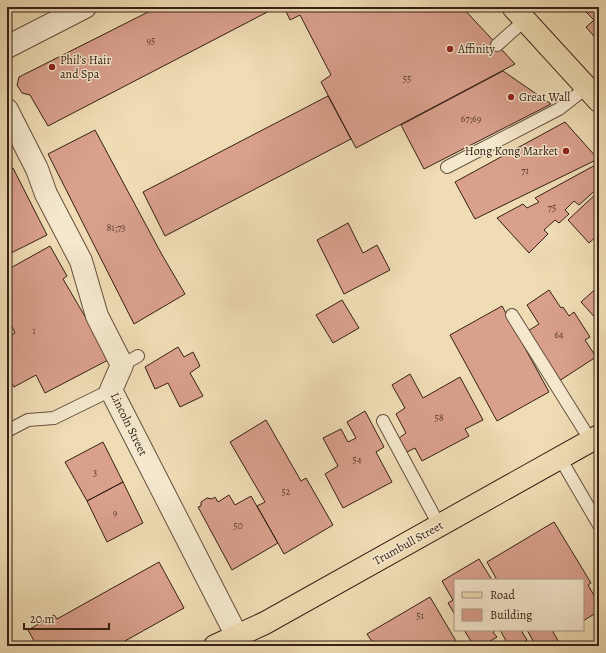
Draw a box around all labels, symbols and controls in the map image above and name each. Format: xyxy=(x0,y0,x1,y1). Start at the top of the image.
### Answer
house number: 95 xyxy=(147,34,155,47)
place label: Affinity xyxy=(457,41,496,57)
marker: Affinity xyxy=(445,44,455,54)
place label: Phil's Hair and Spa xyxy=(60,52,111,82)
marker: Phil's Hair and Spa xyxy=(47,62,57,72)
house number: 55 xyxy=(403,72,411,85)
place label: Great Wall xyxy=(519,89,570,105)
marker: Great Wall xyxy=(506,92,516,102)
house number: 67;69 xyxy=(461,112,482,125)
place label: Hong Kong Market xyxy=(465,143,558,159)
marker: Hong Kong Market xyxy=(561,146,571,156)
house number: 71 xyxy=(521,164,529,177)
house number: 75 xyxy=(548,201,556,214)
house number: 81;73 xyxy=(106,221,126,234)
house number: 1 xyxy=(32,324,36,337)
house number: 64 xyxy=(554,328,564,341)
street label: Lincoln Street xyxy=(107,390,151,458)
house number: 58 xyxy=(434,411,444,424)
house number: 54 xyxy=(353,453,362,466)
house number: 3 xyxy=(93,466,97,479)
house number: 52 xyxy=(281,485,291,498)
house number: 9 xyxy=(113,506,118,519)
street label: Trumbull Street xyxy=(370,517,446,569)
house number: 50 xyxy=(233,519,243,532)
legend xyxy=(454,579,584,631)
text: Road xyxy=(490,587,516,603)
scale bar xyxy=(24,605,109,631)
text: Building xyxy=(490,607,532,623)
house number: 51 xyxy=(416,609,424,622)
text: 20 m xyxy=(30,611,54,627)

